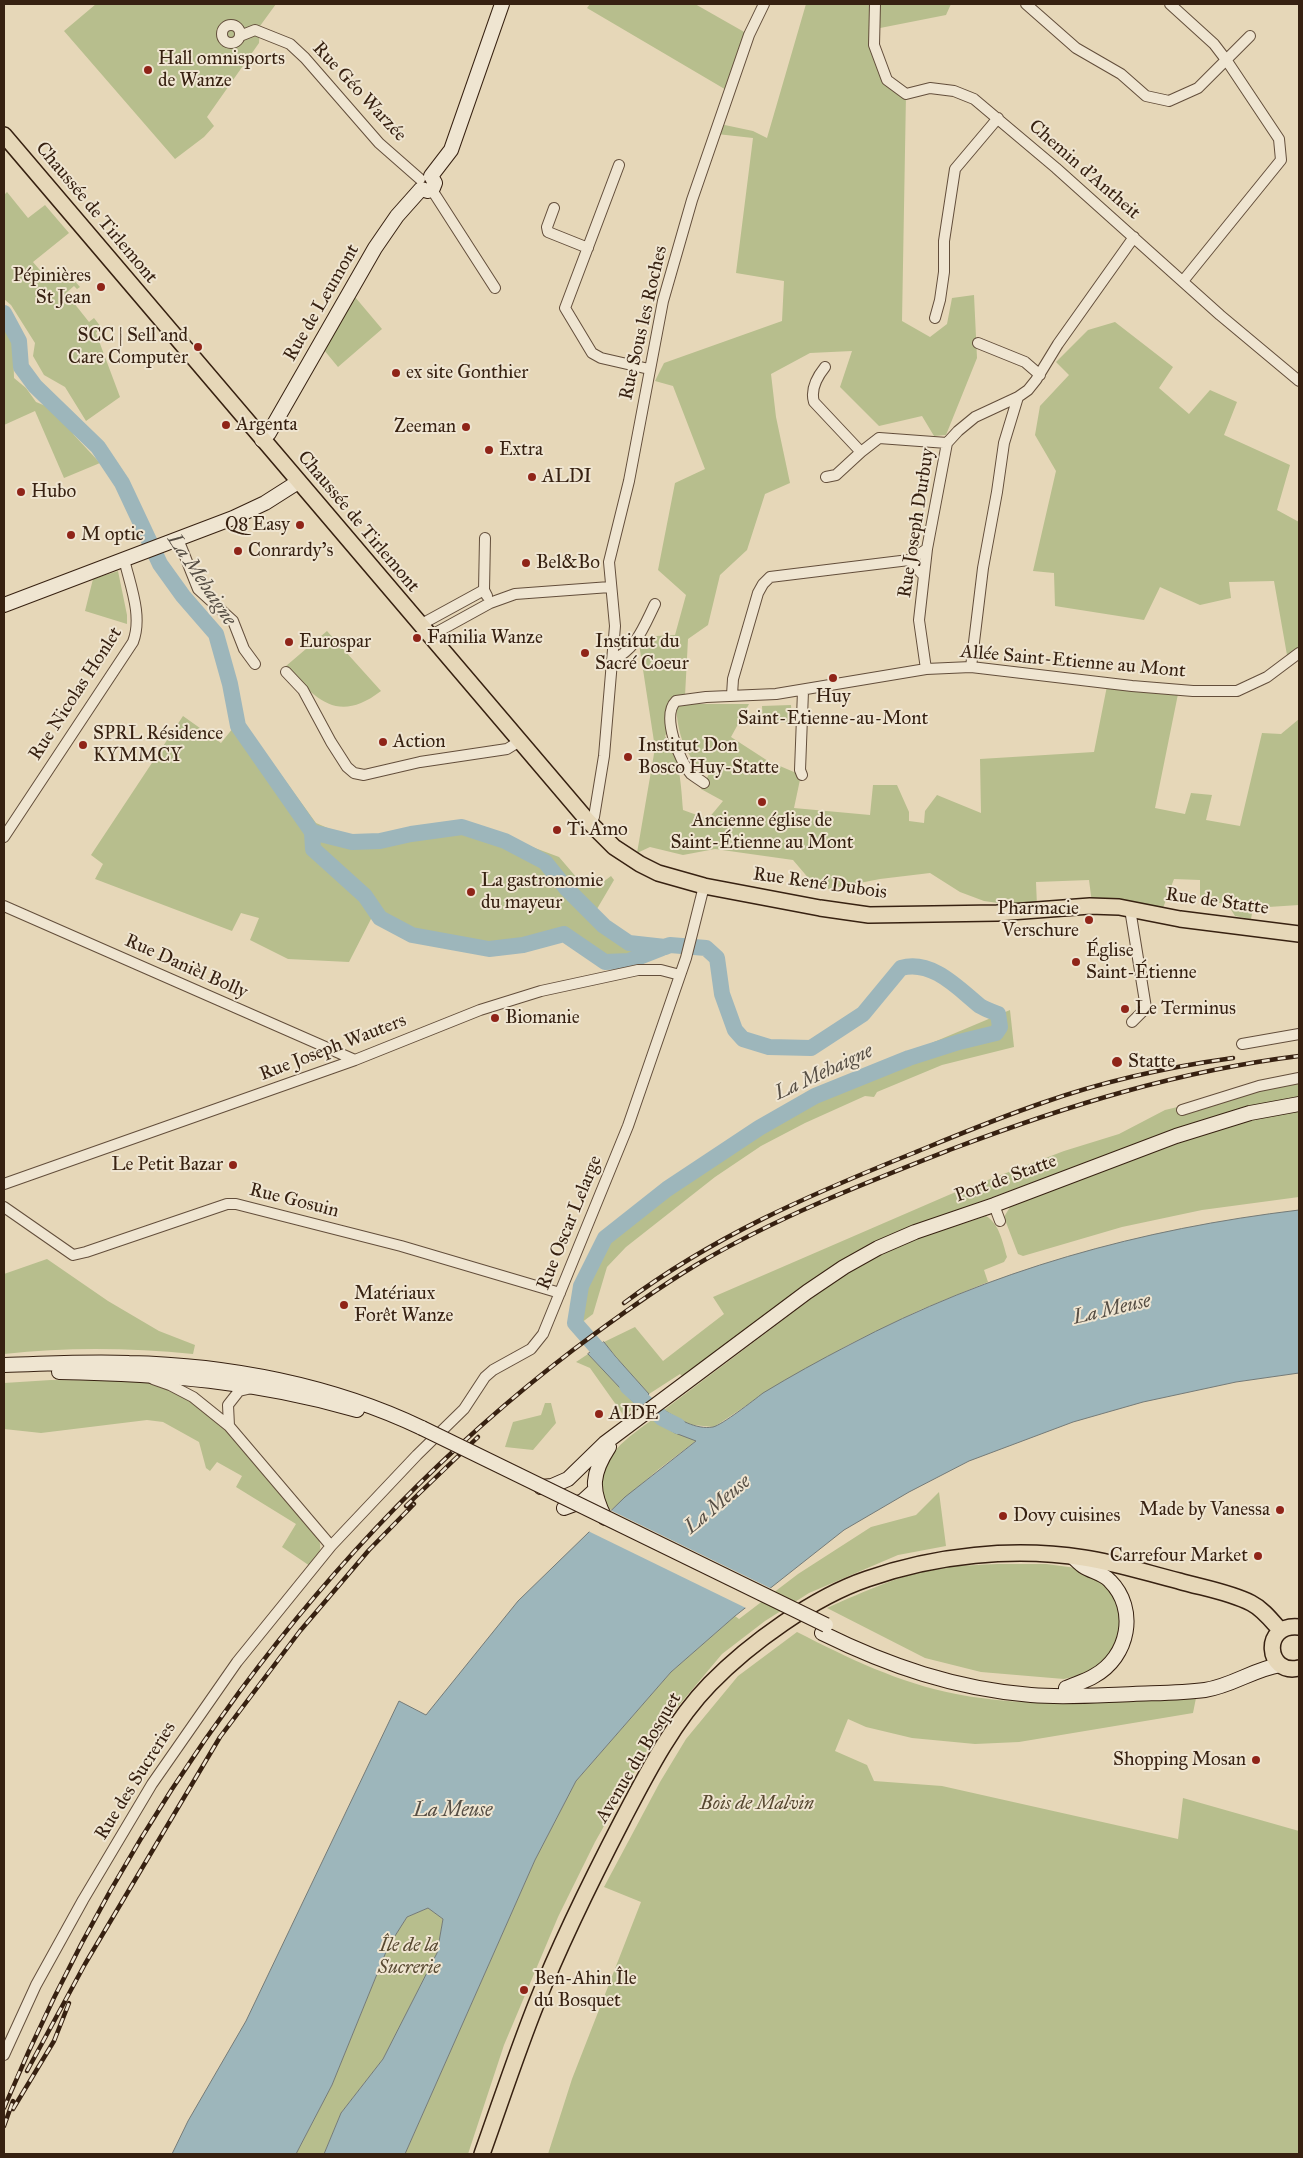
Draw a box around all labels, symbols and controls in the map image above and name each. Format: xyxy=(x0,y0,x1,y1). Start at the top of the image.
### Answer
street label: Rue Géo Warzée xyxy=(307,37,411,147)
place label: Hall omnisports de Wanze xyxy=(158,48,285,92)
marker: Hall omnisports de Wanze xyxy=(142,64,154,76)
street label: Chemin d'Antheit xyxy=(1024,115,1144,225)
street label: Chaussée de Tirlemont xyxy=(30,138,162,288)
street label: Rue de Leumont xyxy=(279,240,365,366)
street label: Rue Sous les Roches xyxy=(615,244,673,402)
place label: Pépinières St Jean xyxy=(13,265,91,309)
marker: Pépinières St Jean xyxy=(95,281,107,293)
place label: SCC | Sell and Care Computer xyxy=(68,325,188,369)
marker: SCC | Sell and Care Computer xyxy=(192,341,204,353)
place label: ex site Gonthier xyxy=(406,362,528,384)
marker: ex site Gonthier xyxy=(390,367,402,379)
place label: Argenta xyxy=(236,414,298,436)
place label: Zeeman xyxy=(394,416,456,438)
marker: Argenta xyxy=(220,419,232,431)
marker: Zeeman xyxy=(460,421,472,433)
place label: Extra xyxy=(499,439,543,461)
marker: Extra xyxy=(483,444,495,456)
street label: Rue Joseph Durbuy xyxy=(894,446,940,600)
street label: Chaussée de Tirlemont xyxy=(292,447,424,597)
place label: ALDI xyxy=(542,466,592,488)
marker: ALDI xyxy=(526,471,538,483)
place label: Hubo xyxy=(31,481,76,503)
marker: Hubo xyxy=(15,486,27,498)
place label: Q8 Easy xyxy=(225,514,290,536)
marker: Q8 Easy xyxy=(294,519,306,531)
place label: M optic xyxy=(81,524,144,546)
marker: M optic xyxy=(65,529,77,541)
water label: La Mehaigne xyxy=(161,529,241,631)
place label: Conrardy's xyxy=(248,540,333,562)
marker: Conrardy's xyxy=(232,545,244,557)
place label: Bel&Bo xyxy=(536,552,600,574)
marker: Bel&Bo xyxy=(520,557,532,569)
street label: Rue Nicolas Honlet xyxy=(24,623,128,765)
place label: Familia Wanze xyxy=(427,627,543,649)
place label: Eurospar xyxy=(299,631,371,653)
place label: Institut du Sacré Coeur xyxy=(595,631,689,675)
marker: Familia Wanze xyxy=(411,632,423,644)
marker: Eurospar xyxy=(283,636,295,648)
street label: Allée Saint-Etienne au Mont xyxy=(959,641,1187,683)
marker: Institut du Sacré Coeur xyxy=(579,647,591,659)
marker: Huy Saint-Etienne-au-Mont xyxy=(827,672,839,684)
place label: Huy Saint-Etienne-au-Mont xyxy=(738,686,928,730)
place label: SPRL Résidence KYMMCY xyxy=(93,723,223,767)
place label: Action xyxy=(393,731,446,753)
place label: Institut Don Bosco Huy-Statte xyxy=(638,735,779,779)
marker: Action xyxy=(377,736,389,748)
marker: SPRL Résidence KYMMCY xyxy=(77,739,89,751)
marker: Institut Don Bosco Huy-Statte xyxy=(622,751,634,763)
marker: Ancienne église de Saint-Étienne au Mont xyxy=(756,796,768,808)
place label: Ancienne église de Saint-Étienne au Mont xyxy=(670,810,854,854)
place label: Ti Amo xyxy=(567,819,628,841)
marker: Ti Amo xyxy=(551,824,563,836)
street label: Rue René Dubois xyxy=(752,863,888,905)
place label: La gastronomie du mayeur xyxy=(481,870,603,914)
street label: Rue de Statte xyxy=(1164,883,1270,921)
marker: La gastronomie du mayeur xyxy=(465,886,477,898)
place label: Pharmacie Verschure xyxy=(997,898,1079,942)
marker: Pharmacie Verschure xyxy=(1083,914,1095,926)
street label: Rue Danièl Bolly xyxy=(121,930,251,1004)
place label: Église Saint-Étienne xyxy=(1086,940,1197,984)
marker: Église Saint-Étienne xyxy=(1070,956,1082,968)
place label: Le Terminus xyxy=(1135,998,1236,1020)
marker: Le Terminus xyxy=(1119,1003,1131,1015)
place label: Biomanie xyxy=(505,1007,580,1029)
street label: Rue Joseph Wauters xyxy=(256,1010,410,1086)
marker: Biomanie xyxy=(489,1012,501,1024)
water label: La Mehaigne xyxy=(771,1040,877,1106)
place label: Statte xyxy=(1128,1051,1175,1073)
marker: Statte xyxy=(1110,1055,1124,1069)
street label: Port de Statte xyxy=(952,1150,1060,1208)
street label: Rue Oscar Lelarge xyxy=(533,1152,607,1294)
place label: Le Petit Bazar xyxy=(111,1154,223,1176)
marker: Le Petit Bazar xyxy=(227,1159,239,1171)
street label: Rue Gosuin xyxy=(247,1179,341,1223)
place label: Matériaux Forêt Wanze xyxy=(354,1283,453,1327)
water label: La Meuse xyxy=(1071,1289,1153,1331)
marker: Matériaux Forêt Wanze xyxy=(338,1299,350,1311)
place label: AIDE xyxy=(609,1403,658,1425)
marker: AIDE xyxy=(593,1408,605,1420)
water label: La Meuse xyxy=(680,1470,756,1540)
place label: Made by Vanessa xyxy=(1139,1499,1270,1521)
marker: Made by Vanessa xyxy=(1274,1504,1286,1516)
place label: Dovy cuisines xyxy=(1013,1505,1120,1527)
marker: Dovy cuisines xyxy=(997,1510,1009,1522)
place label: Carrefour Market xyxy=(1110,1545,1248,1567)
marker: Carrefour Market xyxy=(1252,1550,1264,1562)
street label: Avenue du Bosquet xyxy=(591,1689,687,1827)
street label: Rue des Sucreries xyxy=(91,1718,181,1844)
place label: Shopping Mosan xyxy=(1113,1749,1246,1771)
marker: Shopping Mosan xyxy=(1250,1754,1262,1766)
park label: Bois de Malvin xyxy=(700,1793,814,1815)
water label: La Meuse xyxy=(414,1799,492,1823)
park label: Île de la Sucrerie xyxy=(378,1935,440,1979)
place label: Ben-Ahin Île du Bosquet xyxy=(534,1968,637,2012)
marker: Ben-Ahin Île du Bosquet xyxy=(518,1984,530,1996)

